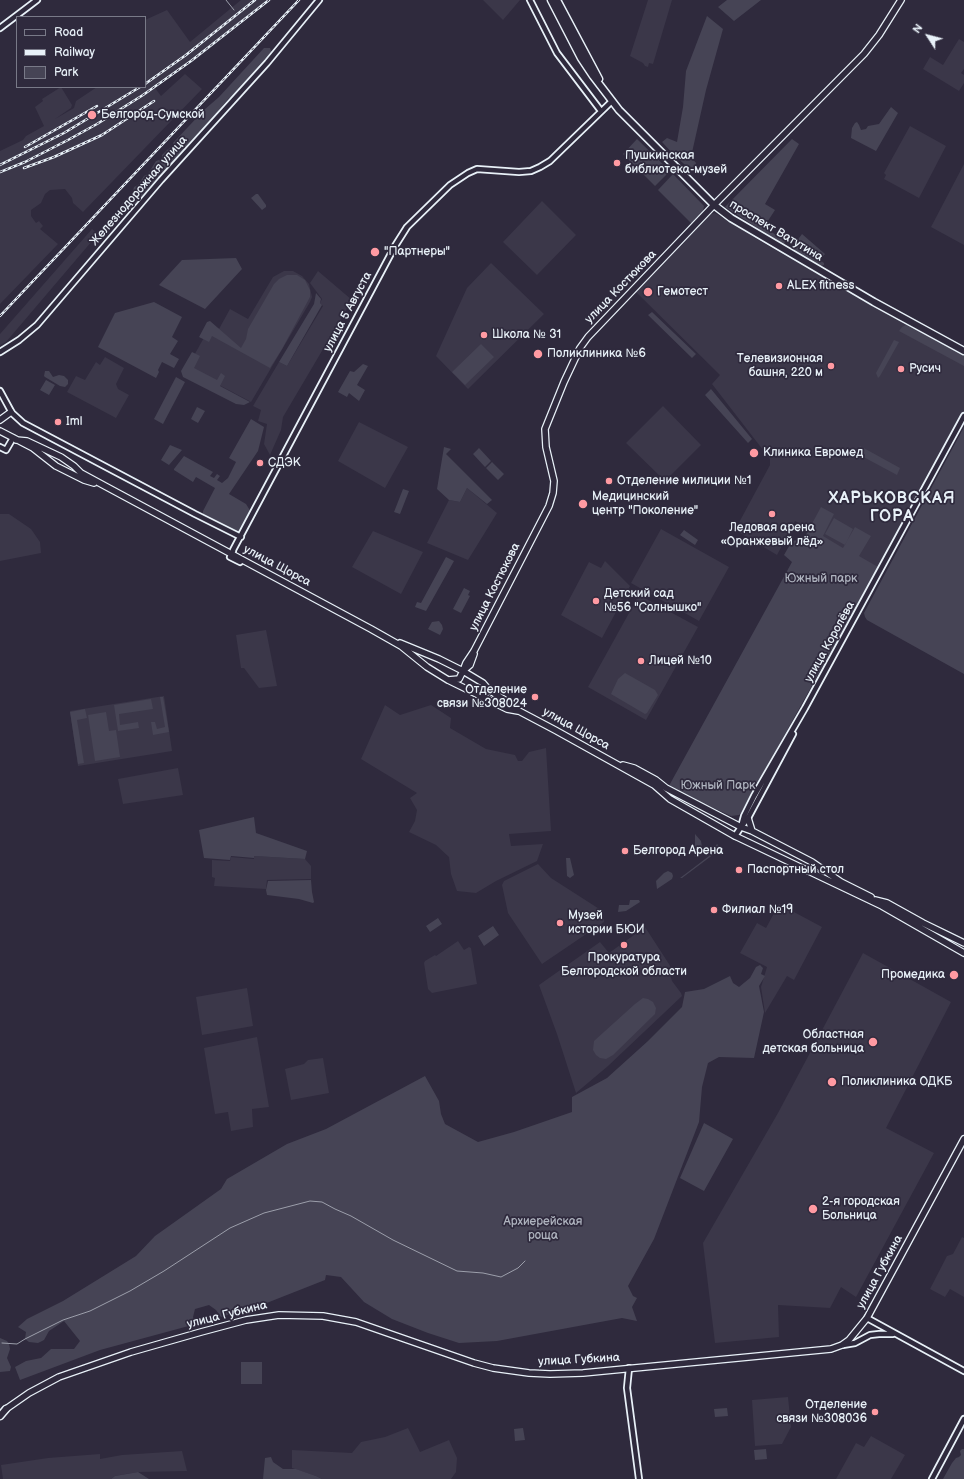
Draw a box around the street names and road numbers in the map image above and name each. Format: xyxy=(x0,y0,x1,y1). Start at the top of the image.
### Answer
street label: Железнодорожная улица xyxy=(87,133,191,249)
street label: проспект Ватутина xyxy=(727,197,825,265)
street label: улица Костюкова xyxy=(582,247,660,327)
street label: улица 5 Августа xyxy=(321,269,375,355)
street label: улица Костюкова xyxy=(467,541,523,633)
street label: улица Щорса xyxy=(241,542,313,590)
street label: улица Королёва xyxy=(802,599,858,685)
street label: улица Щорса xyxy=(540,705,612,753)
street label: улица Губкина xyxy=(854,1233,906,1311)
street label: улица Губкина xyxy=(185,1298,269,1332)
street label: улица Губкина xyxy=(538,1351,620,1369)

